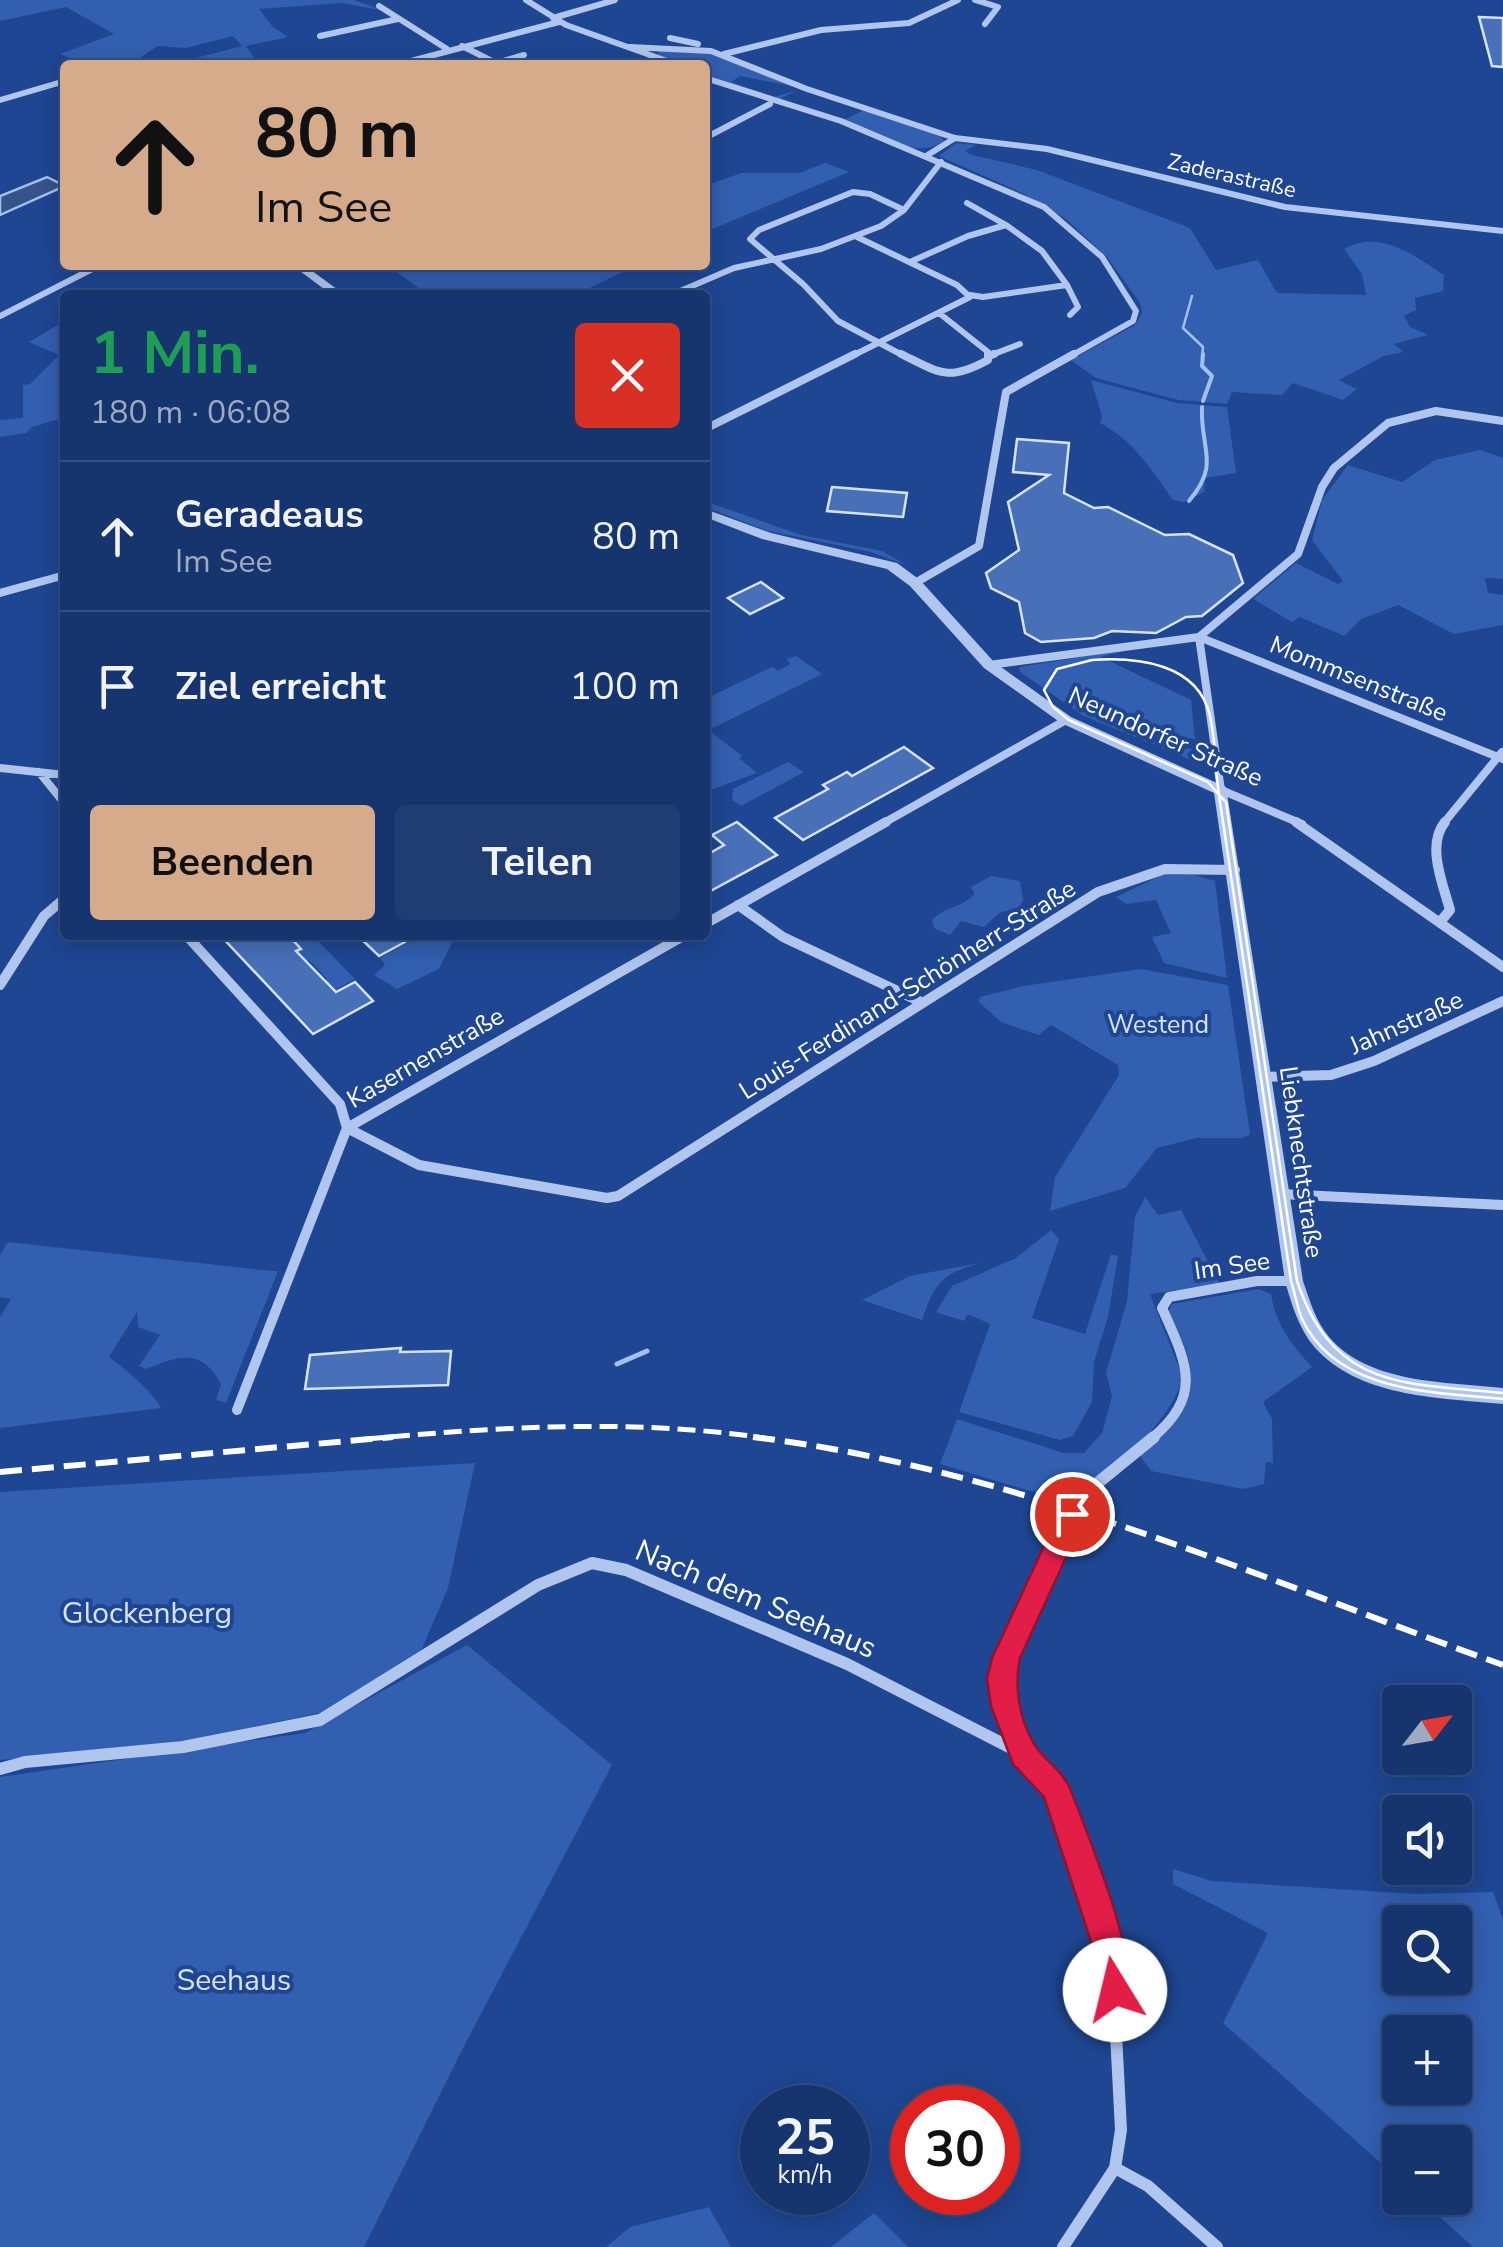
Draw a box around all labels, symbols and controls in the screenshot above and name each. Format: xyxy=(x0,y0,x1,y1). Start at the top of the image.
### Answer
text: 80 m xyxy=(255,86,419,182)
icon: ahead xyxy=(90,100,220,230)
street label: Zaderastraße xyxy=(1164,147,1299,205)
text: Im See xyxy=(255,177,392,238)
text: 1 Min. xyxy=(90,312,260,394)
button: close xyxy=(575,323,680,428)
text: 180 m · 06:08 xyxy=(90,391,291,434)
text: Geradeaus xyxy=(175,489,364,540)
icon: ahead xyxy=(90,509,145,564)
text: 80 m xyxy=(592,511,680,562)
text: Im See xyxy=(175,540,273,583)
street label: Mommsenstraße xyxy=(1265,628,1453,730)
icon: arrive xyxy=(90,659,145,714)
text: Ziel erreicht xyxy=(175,661,386,712)
text: 100 m xyxy=(569,661,680,712)
street label: Neundorfer Straße xyxy=(1063,679,1268,795)
button: Beenden xyxy=(90,805,375,920)
button: Teilen xyxy=(395,805,680,920)
street label: Louis-Ferdinand-Schönherr-Straße xyxy=(733,872,1082,1108)
street label: Jahnstraße xyxy=(1343,983,1469,1063)
street label: Kasernenstraße xyxy=(341,999,510,1117)
park label: Westend xyxy=(1107,1008,1209,1042)
street label: Liebknechtstraße xyxy=(1271,1064,1331,1260)
street label: Im See xyxy=(1192,1244,1272,1288)
pin xyxy=(1030,1472,1115,1557)
icon: arrive xyxy=(1045,1487,1100,1542)
street label: Nach dem Seehaus xyxy=(629,1530,883,1669)
park label: Glockenberg xyxy=(62,1593,232,1634)
north arrow xyxy=(1382,1685,1472,1775)
map controls xyxy=(1382,1685,1472,2215)
button: sound xyxy=(1382,1795,1472,1885)
button: search xyxy=(1382,1905,1472,1995)
position arrow xyxy=(1063,1938,1167,2042)
park label: Seehaus xyxy=(177,1960,291,2001)
button: + xyxy=(1382,2015,1472,2105)
speed limit sign: 30 xyxy=(890,2085,1020,2215)
text: 25 xyxy=(775,2103,835,2172)
button: − xyxy=(1382,2125,1472,2215)
text: km/h xyxy=(777,2158,833,2192)

